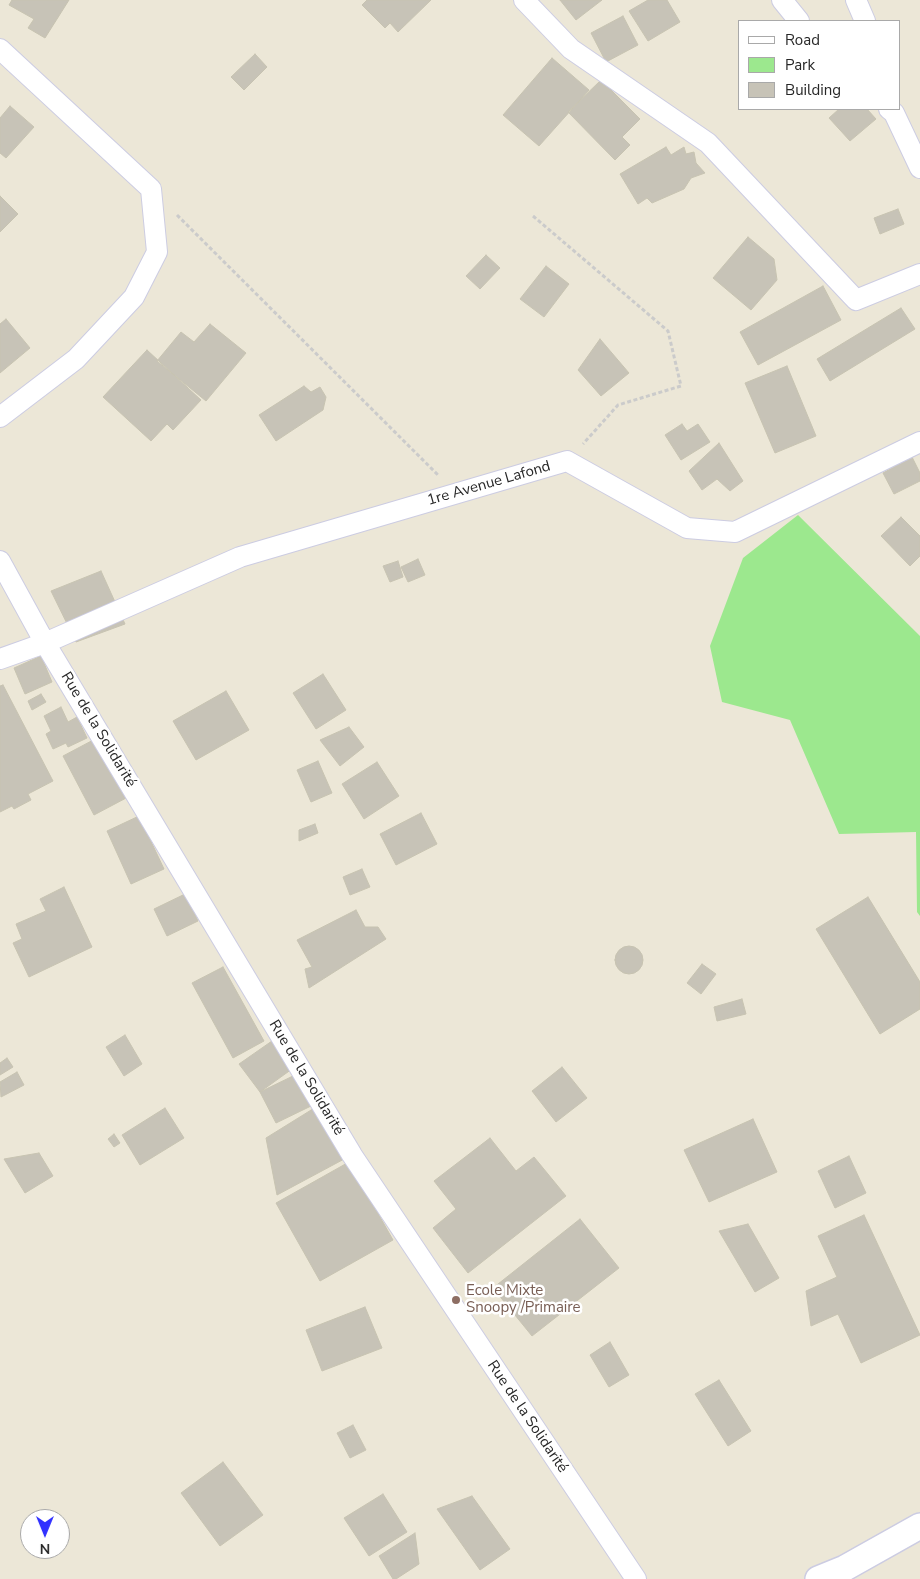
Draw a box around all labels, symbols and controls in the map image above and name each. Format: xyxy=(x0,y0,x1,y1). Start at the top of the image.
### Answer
legend xyxy=(738,20,900,110)
text: Road xyxy=(785,30,820,50)
text: Park xyxy=(785,55,815,75)
text: Building xyxy=(785,80,841,100)
street label: 1re Avenue Lafond xyxy=(425,458,553,510)
street label: Rue de la Solidarité xyxy=(56,669,140,791)
street label: Rue de la Solidarité xyxy=(264,1017,348,1139)
place label: Ecole Mixte Snoopy /Primaire xyxy=(466,1282,581,1317)
marker: Ecole Mixte Snoopy /Primaire xyxy=(450,1294,462,1306)
street label: Rue de la Solidarité xyxy=(483,1358,571,1476)
north arrow xyxy=(20,1509,70,1559)
text: N xyxy=(40,1539,50,1558)

